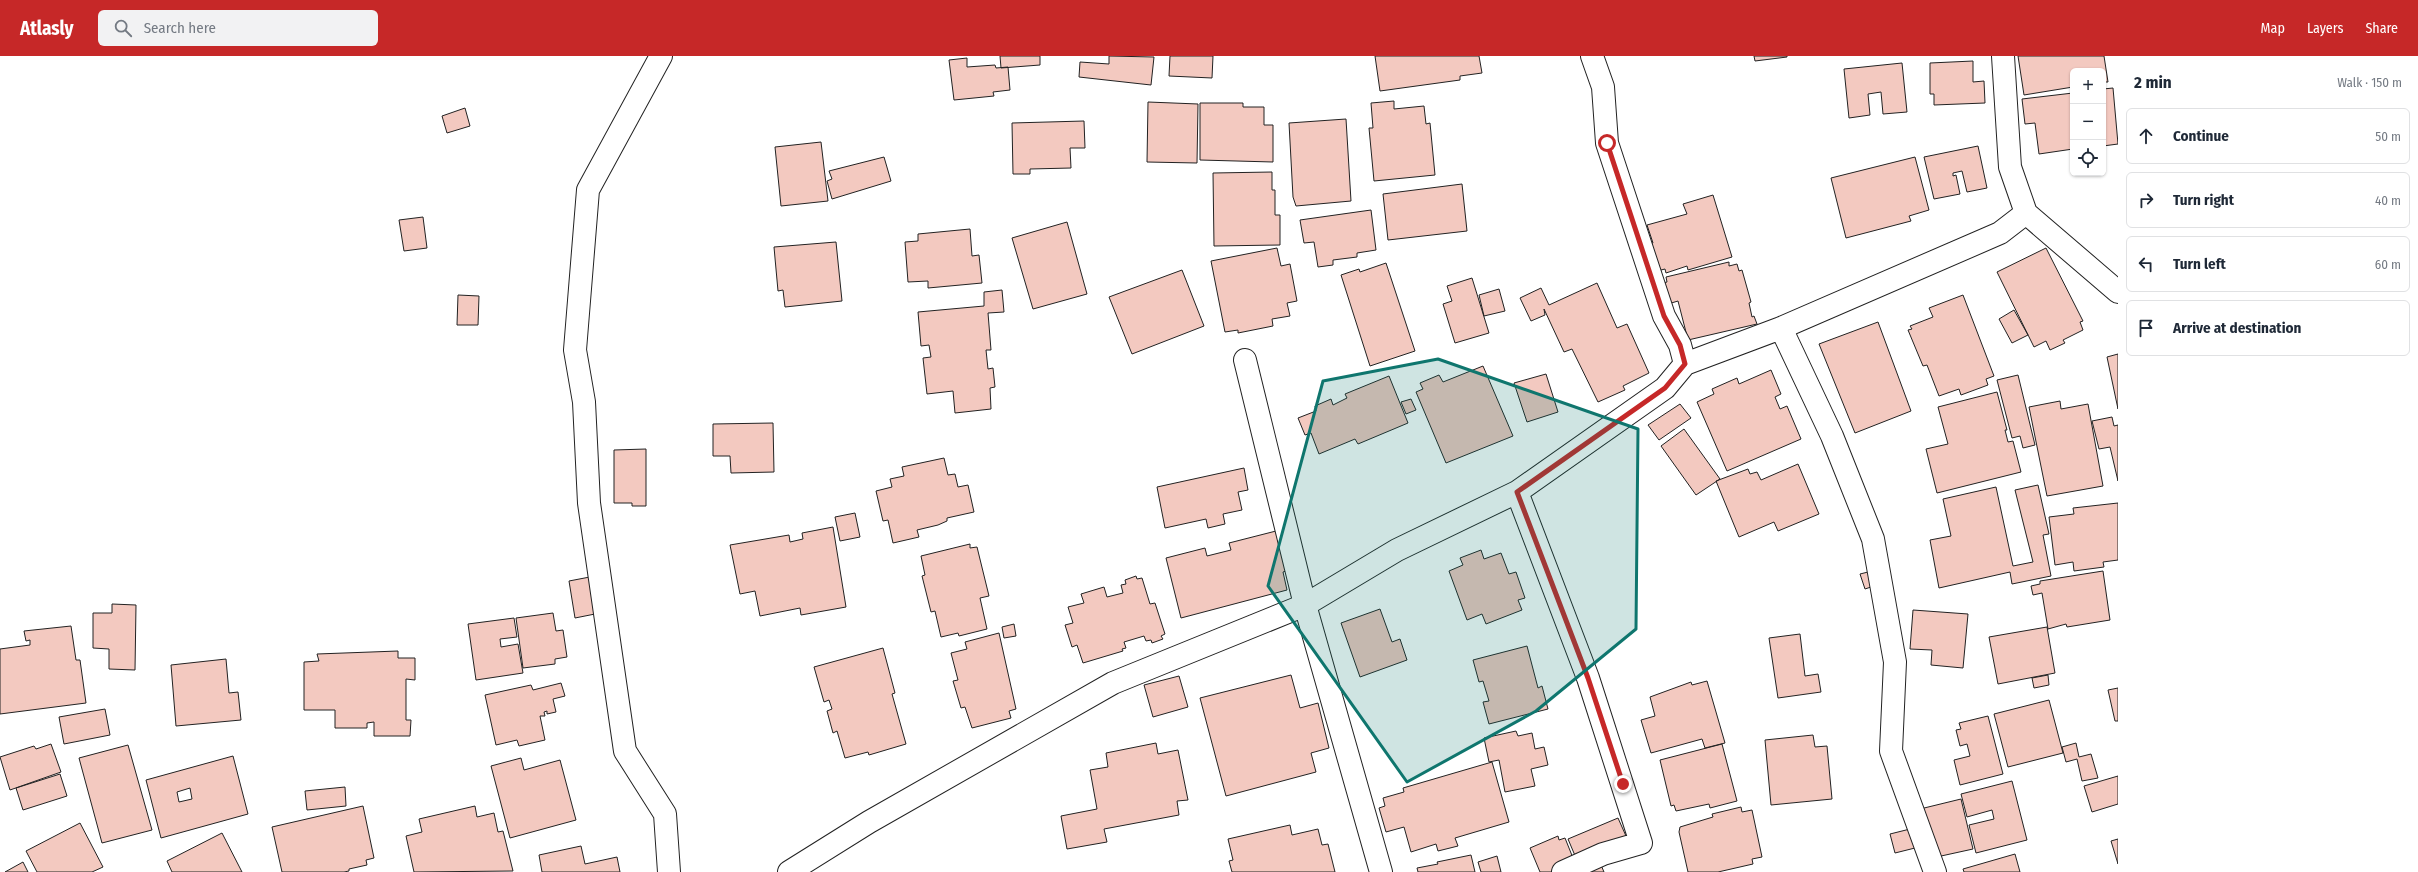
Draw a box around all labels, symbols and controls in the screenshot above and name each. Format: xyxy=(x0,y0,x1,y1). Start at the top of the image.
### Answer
search box xyxy=(98,10,378,46)
text: Atlasly xyxy=(20,17,74,40)
icon: search xyxy=(112,17,134,39)
text: Search here xyxy=(144,19,216,37)
text: Map xyxy=(2261,20,2285,37)
text: Layers xyxy=(2307,20,2343,37)
text: Share xyxy=(2365,20,2398,37)
map controls xyxy=(2070,68,2106,176)
button: + xyxy=(2070,68,2106,104)
text: 2 min xyxy=(2134,72,2172,93)
text: Walk · 150 m xyxy=(2337,75,2402,90)
button: − xyxy=(2070,104,2106,140)
icon: ahead xyxy=(2135,125,2157,147)
text: Continue xyxy=(2173,127,2229,145)
text: 50 m xyxy=(2375,129,2401,144)
route start xyxy=(1598,134,1616,152)
button: locate xyxy=(2070,140,2106,176)
icon: right xyxy=(2135,189,2157,211)
text: Turn right xyxy=(2173,191,2234,209)
text: 40 m xyxy=(2375,193,2401,208)
icon: left xyxy=(2135,253,2157,275)
text: Turn left xyxy=(2173,255,2226,273)
text: 60 m xyxy=(2375,257,2401,272)
icon: arrive xyxy=(2135,317,2157,339)
text: Arrive at destination xyxy=(2173,319,2301,337)
route end xyxy=(1614,775,1632,793)

